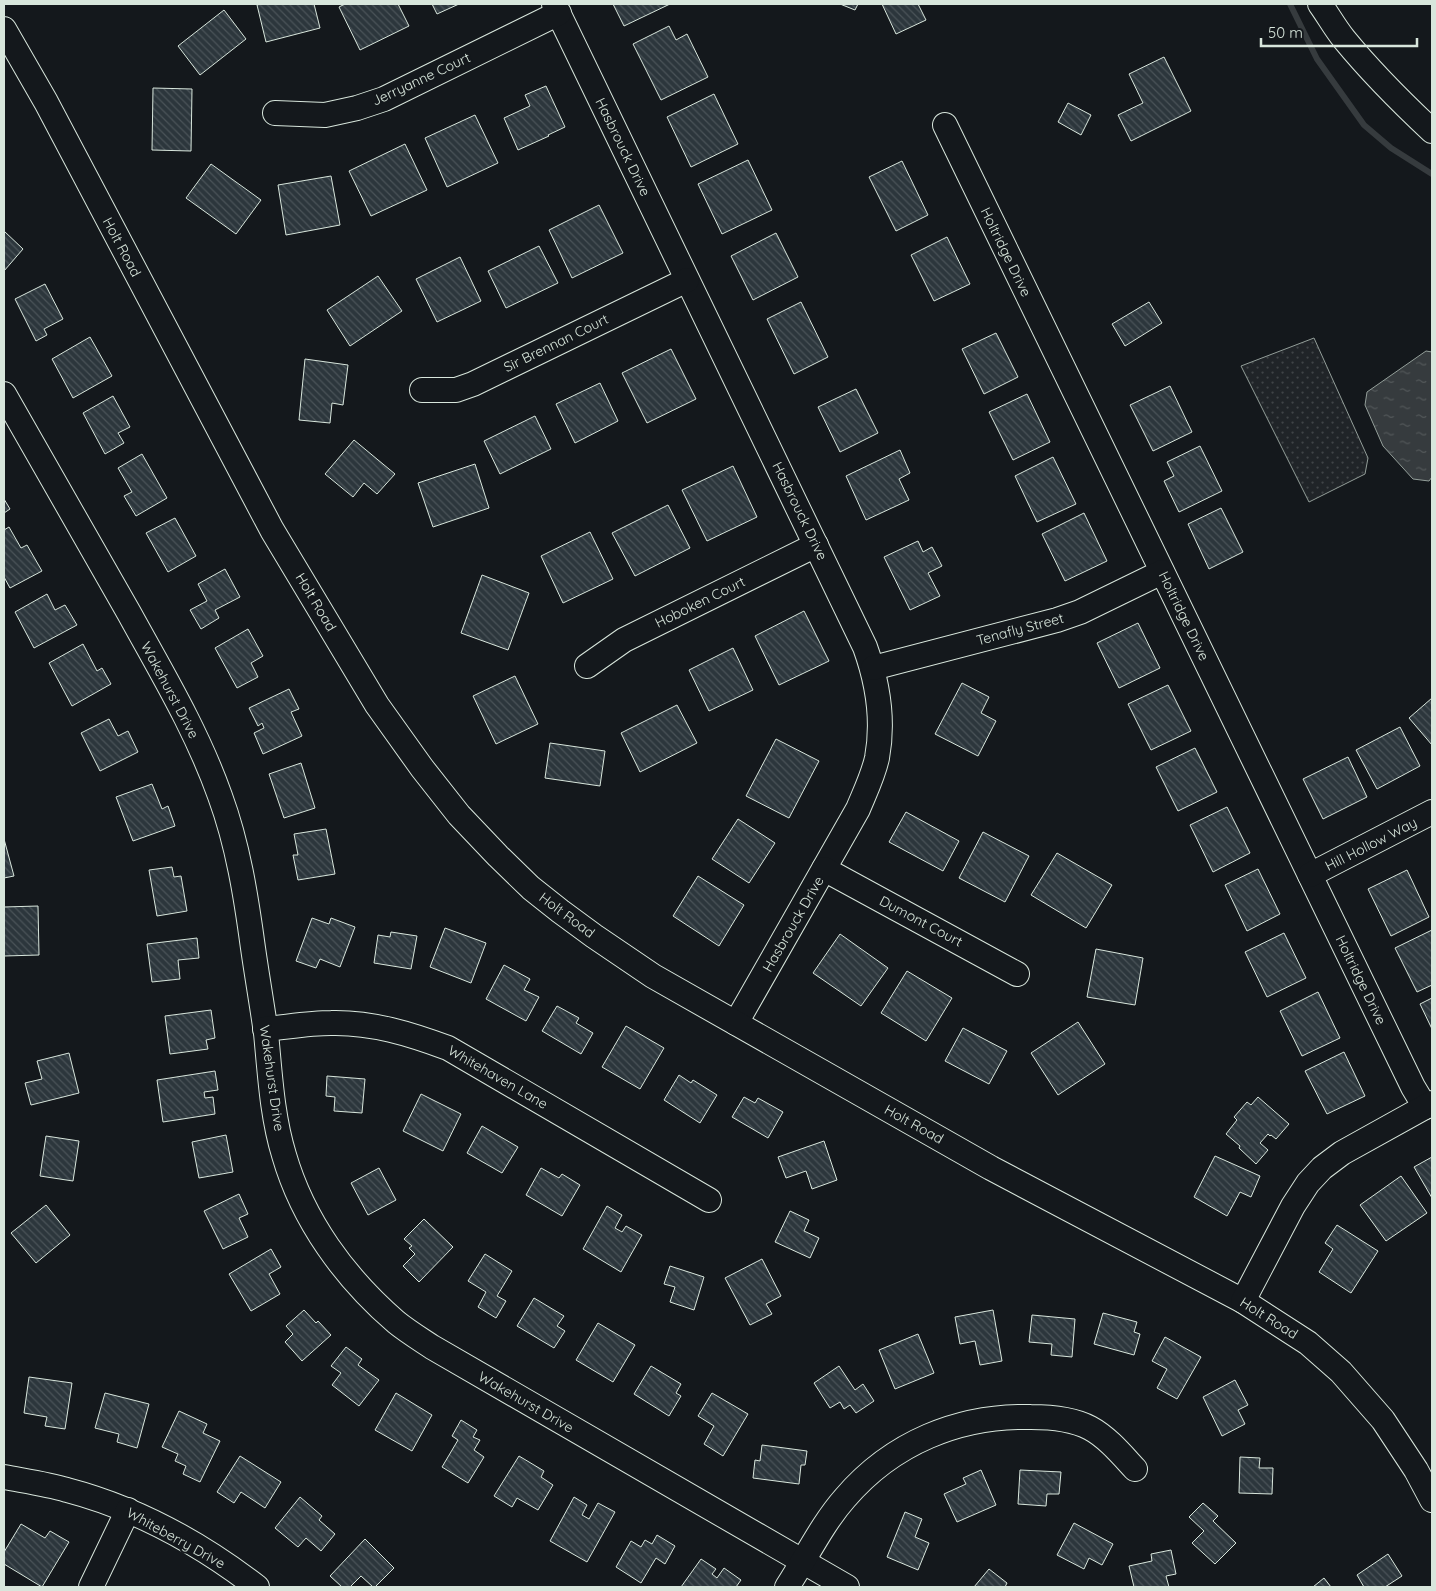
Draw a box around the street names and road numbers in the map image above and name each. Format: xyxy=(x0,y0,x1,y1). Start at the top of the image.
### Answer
street label: Jerryanne Court xyxy=(369,48,473,110)
street label: Hasbrouck Drive xyxy=(591,95,655,199)
street label: Holtridge Drive xyxy=(977,204,1035,300)
street label: Holt Road xyxy=(99,214,145,280)
street label: Sir Brennan Court xyxy=(501,310,612,376)
street label: Hasbrouck Drive xyxy=(768,459,832,563)
street label: Holtridge Drive xyxy=(1155,568,1213,664)
street label: Holt Road xyxy=(292,569,340,635)
street label: Hoboken Court xyxy=(652,572,748,632)
street label: Tenafly Street xyxy=(974,609,1066,649)
street label: Wakehurst Drive xyxy=(137,638,203,742)
street label: Hill Hollow Way xyxy=(1322,813,1420,875)
street label: Hasbrouck Drive xyxy=(758,873,828,975)
street label: Holt Road xyxy=(536,888,598,942)
street label: Dumont Court xyxy=(876,892,966,951)
street label: Holtridge Drive xyxy=(1332,932,1390,1028)
street label: Wakehurst Drive xyxy=(256,1024,288,1132)
street label: Whitehaven Lane xyxy=(445,1041,551,1113)
street label: Holt Road xyxy=(881,1100,947,1148)
street label: Holt Road xyxy=(1237,1293,1301,1343)
street label: Wakehurst Drive xyxy=(475,1367,577,1437)
street label: Whiteberry Drive xyxy=(124,1504,228,1573)

